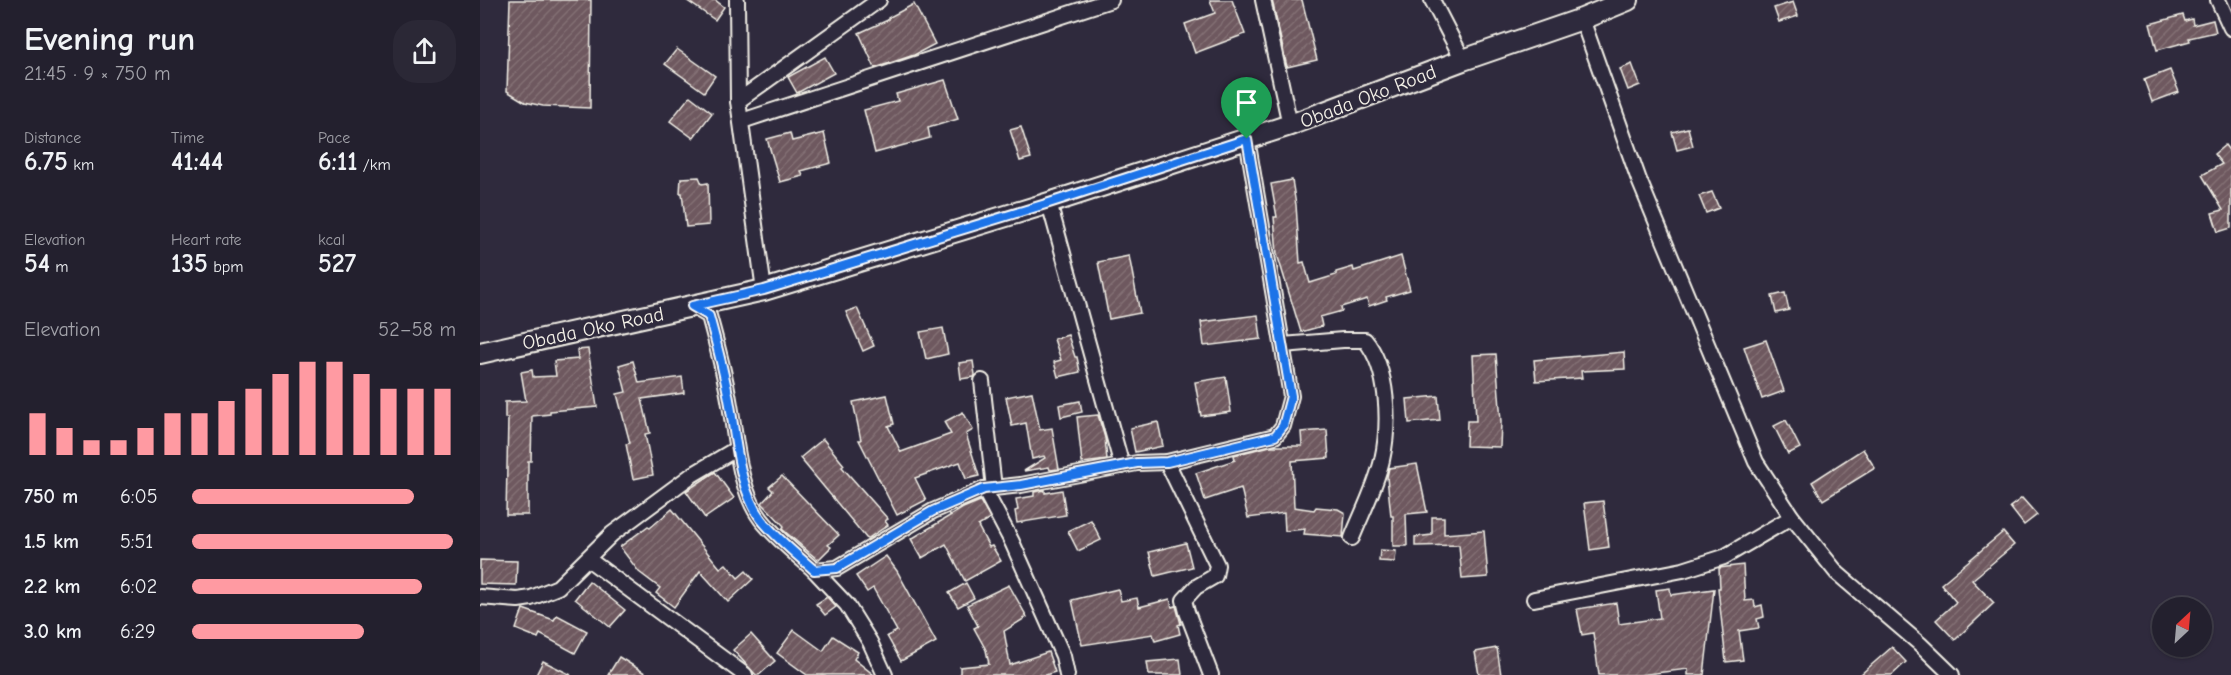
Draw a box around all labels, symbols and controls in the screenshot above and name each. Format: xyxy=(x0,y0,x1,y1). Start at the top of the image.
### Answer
text: Evening run xyxy=(24,20,195,58)
button: share xyxy=(393,20,456,83)
street label: Obada Oko Road xyxy=(1297,60,1440,133)
text: 21:45 · 9 × 750 m xyxy=(24,62,171,85)
pin xyxy=(1221,77,1272,139)
icon: arrive xyxy=(1230,86,1263,119)
text: Distance xyxy=(24,129,81,147)
text: Time xyxy=(171,129,204,147)
text: Pace xyxy=(318,129,350,147)
text: 6.75 xyxy=(24,147,68,177)
text: 41:44 xyxy=(171,147,223,177)
text: 6:11 xyxy=(318,147,357,177)
text: km xyxy=(68,156,94,174)
text: /km xyxy=(357,156,391,174)
text: Elevation xyxy=(24,231,85,249)
text: Heart rate xyxy=(171,231,242,249)
text: kcal xyxy=(318,231,345,249)
text: 54 xyxy=(24,249,50,279)
text: 135 xyxy=(171,249,208,279)
text: 527 xyxy=(318,249,356,279)
text: m xyxy=(50,258,69,276)
text: bpm xyxy=(208,258,243,276)
street label: Obada Oko Road xyxy=(520,302,666,355)
text: Elevation xyxy=(24,318,101,341)
text: 52–58 m xyxy=(378,318,456,341)
text: 750 m xyxy=(24,485,78,508)
text: 6:05 xyxy=(120,485,157,508)
text: 1.5 km xyxy=(24,530,79,553)
text: 5:51 xyxy=(120,530,153,553)
text: 2.2 km xyxy=(24,575,80,598)
text: 6:02 xyxy=(120,575,157,598)
north arrow xyxy=(2152,597,2212,657)
map controls xyxy=(2152,597,2212,657)
text: 3.0 km xyxy=(24,620,82,643)
text: 6:29 xyxy=(120,620,156,643)

